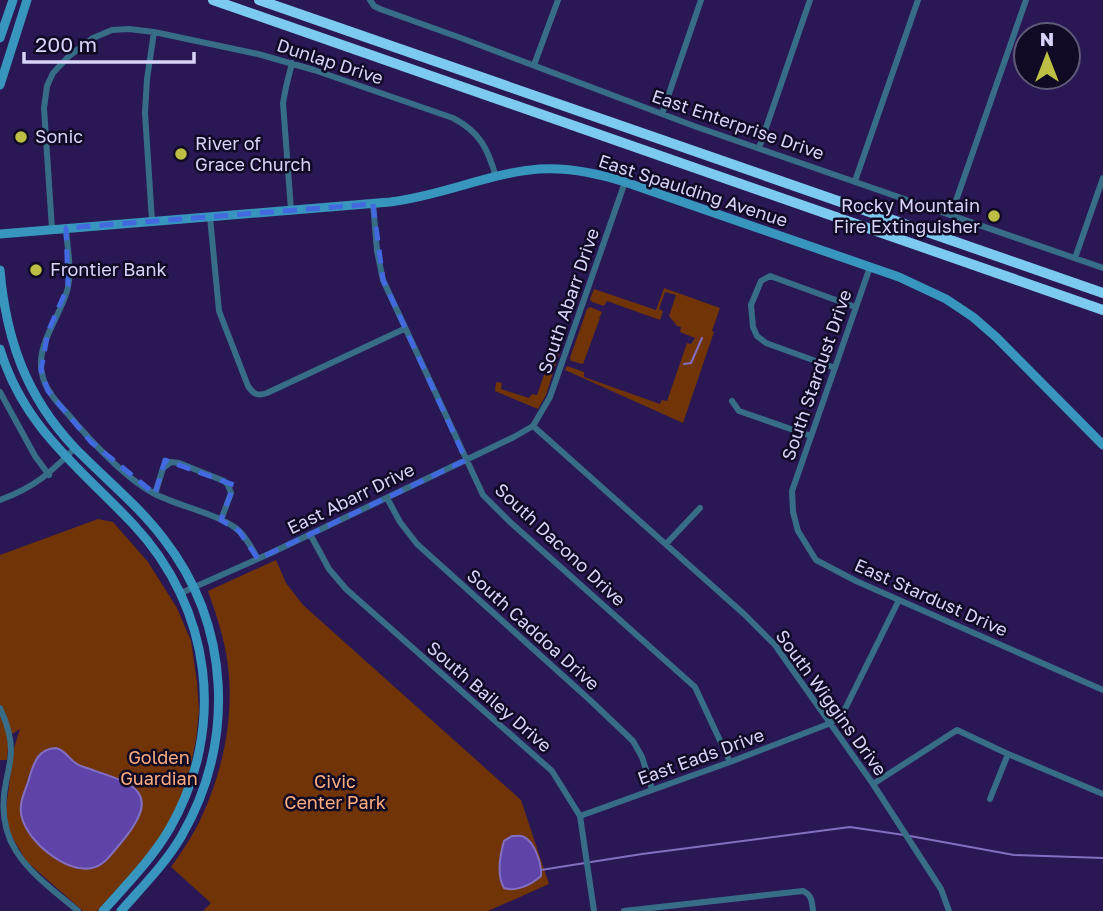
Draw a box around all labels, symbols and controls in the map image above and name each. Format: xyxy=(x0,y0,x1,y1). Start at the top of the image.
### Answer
scale bar xyxy=(24,21,194,65)
north arrow xyxy=(1012,21,1082,91)
text: N xyxy=(1040,27,1054,50)
text: 200 m xyxy=(35,31,97,57)
street label: Dunlap Drive xyxy=(274,33,386,89)
street label: East Enterprise Drive xyxy=(649,84,827,164)
place label: Sonic xyxy=(35,125,83,147)
marker: Sonic xyxy=(13,129,29,145)
place label: River of Grace Church xyxy=(195,132,311,175)
marker: River of Grace Church xyxy=(173,146,189,162)
street label: East Spaulding Avenue xyxy=(596,149,791,231)
place label: Rocky Mountain Fire Extinguisher xyxy=(833,194,980,237)
marker: Rocky Mountain Fire Extinguisher xyxy=(986,208,1002,224)
street label: South Abarr Drive xyxy=(533,225,603,376)
place label: Frontier Bank xyxy=(50,258,167,280)
marker: Frontier Bank xyxy=(28,262,44,278)
street label: South Stardust Drive xyxy=(776,286,856,463)
street label: East Abarr Drive xyxy=(283,458,418,538)
street label: South Dacono Drive xyxy=(491,478,630,610)
street label: East Stardust Drive xyxy=(851,553,1011,641)
street label: South Caddoa Drive xyxy=(463,564,604,695)
street label: South Wiggins Drive xyxy=(772,625,892,780)
street label: South Bailey Drive xyxy=(423,636,556,756)
street label: East Eads Drive xyxy=(634,723,767,789)
park label: Golden Guardian xyxy=(120,746,198,789)
park label: Civic Center Park xyxy=(284,770,386,813)

